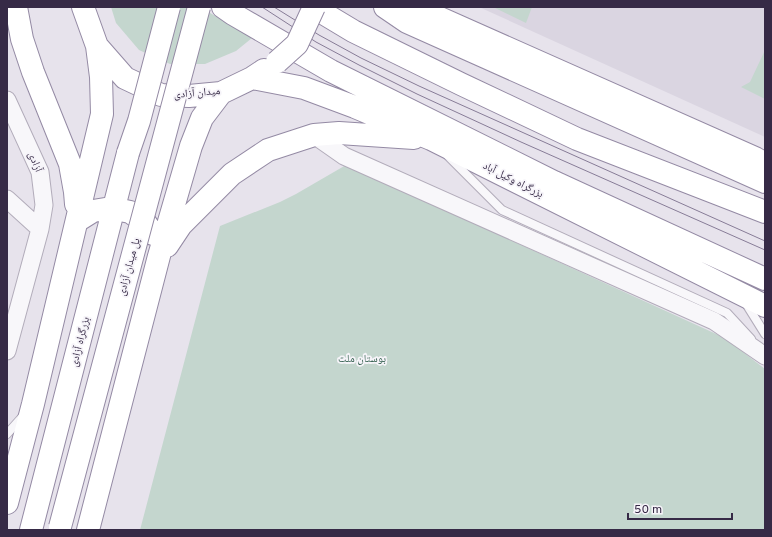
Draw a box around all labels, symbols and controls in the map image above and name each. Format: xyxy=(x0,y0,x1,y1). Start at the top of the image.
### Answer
street label: میدان آزادی xyxy=(173,84,221,102)
street label: آزادی xyxy=(25,150,45,174)
street label: بزرگراه وکیل آباد xyxy=(480,159,546,201)
street label: پل میدان آزادی xyxy=(115,236,144,298)
street label: بزرگراه آزادی xyxy=(67,315,93,369)
park label: بوستان ملت xyxy=(338,352,386,366)
scale bar xyxy=(628,495,732,521)
text: 50 m xyxy=(634,502,662,518)

